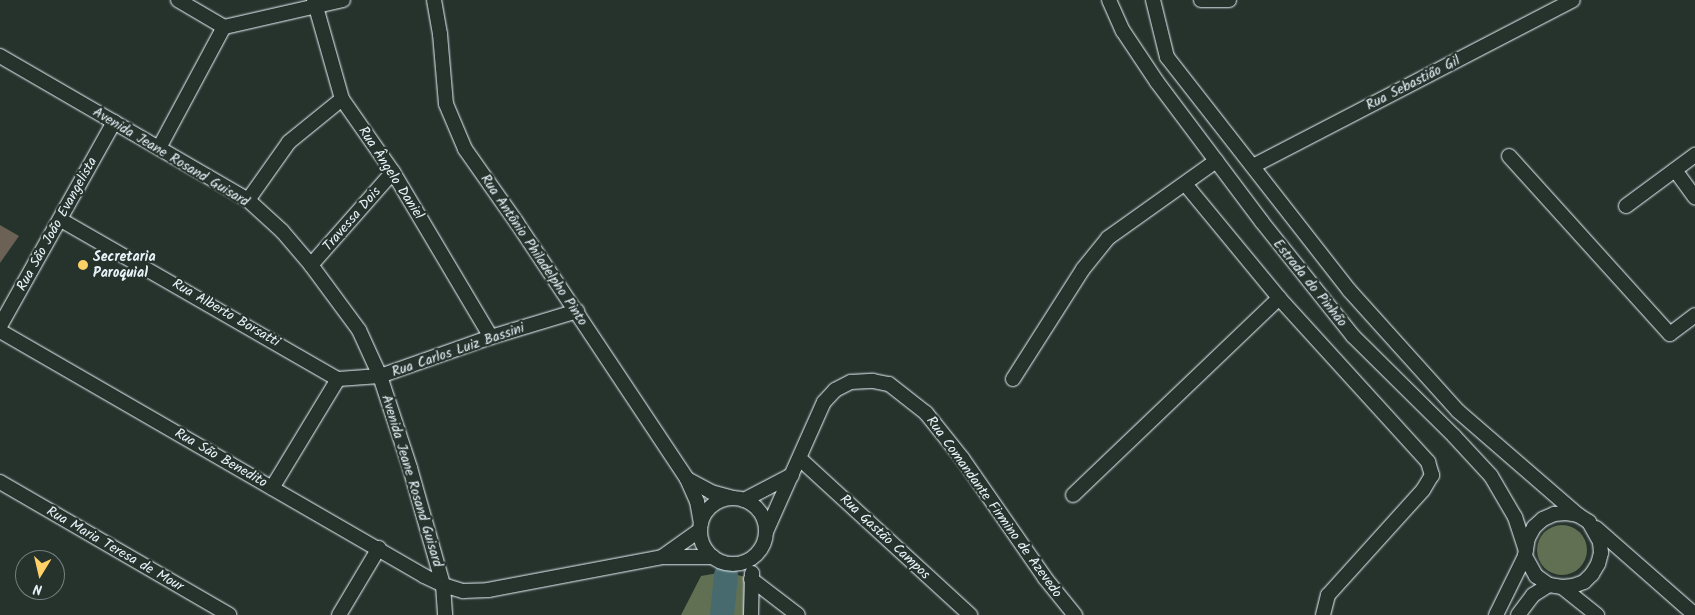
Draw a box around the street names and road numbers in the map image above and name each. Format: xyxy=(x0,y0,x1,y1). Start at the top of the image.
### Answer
street label: Rua Sebastião Gil xyxy=(1363,52,1463,114)
street label: Avenida Jeane Rosand Guisard xyxy=(90,104,252,210)
street label: Rua Ângelo Daniel xyxy=(355,123,427,223)
street label: Rua São João Evangelista xyxy=(13,154,101,294)
street label: Rua Antônio Philadelpho Pinto xyxy=(477,171,591,329)
street label: Travessa Dois xyxy=(320,183,384,255)
street label: Estrada do Pinhão xyxy=(1270,236,1350,330)
street label: Rua Alberto Borsatti xyxy=(169,275,283,351)
street label: Rua Carlos Luiz Bassini xyxy=(390,319,526,381)
street label: Avenida Jeane Rosand Guisard xyxy=(378,393,446,569)
street label: Rua Comandante Firmino de Azevedo xyxy=(923,413,1065,601)
street label: Rua São Benedito xyxy=(172,425,270,491)
street label: Rua Gastão Campos xyxy=(836,491,934,583)
street label: Rua Maria Teresa de Mour xyxy=(44,503,186,595)

